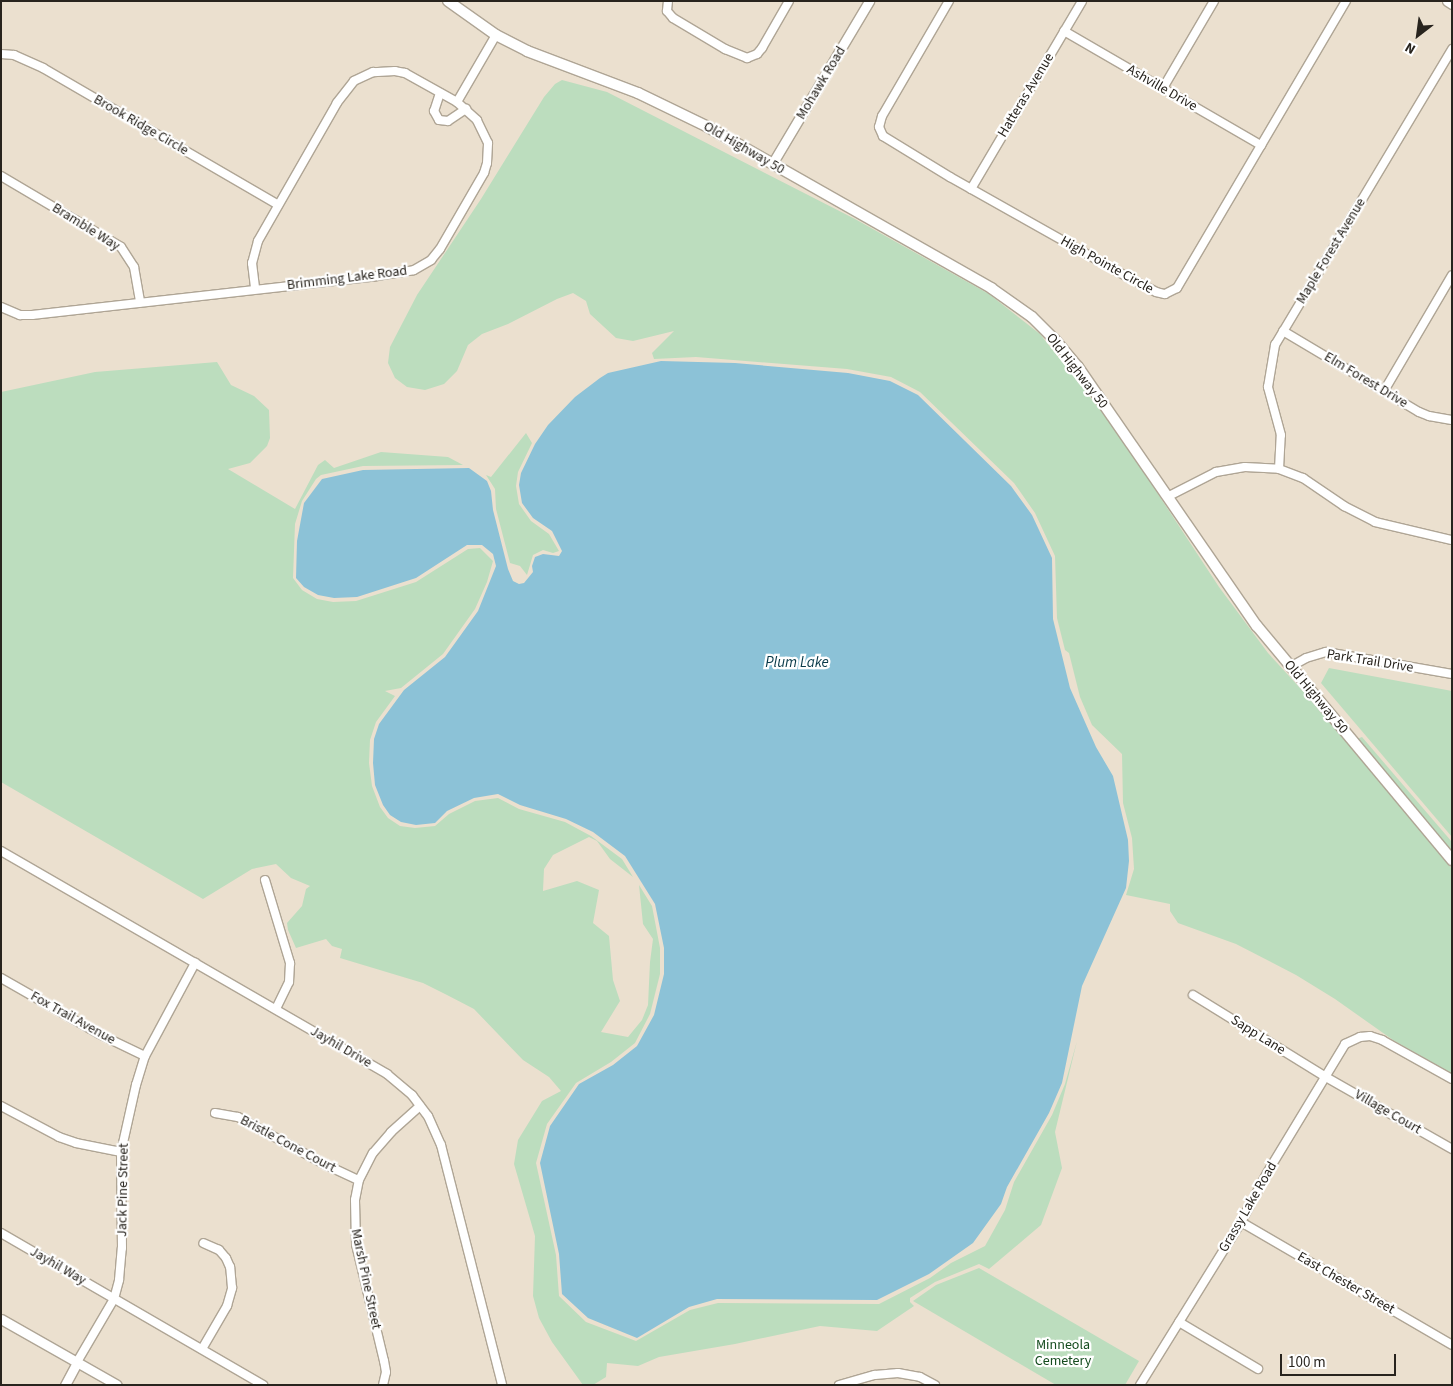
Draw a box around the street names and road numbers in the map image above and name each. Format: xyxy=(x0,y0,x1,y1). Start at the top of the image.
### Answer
street label: Mohawk Road xyxy=(793,43,849,123)
street label: Hatteras Avenue xyxy=(994,50,1058,140)
street label: Ashville Drive xyxy=(1124,61,1200,115)
street label: Brook Ridge Circle xyxy=(91,91,191,159)
street label: Old Highway 50 xyxy=(700,118,788,178)
street label: Maple Forest Avenue xyxy=(1293,195,1369,307)
street label: Bramble Way xyxy=(49,200,123,254)
street label: High Pointe Circle xyxy=(1058,233,1156,297)
street label: Brimming Lake Road xyxy=(286,262,408,294)
street label: Old Highway 50 xyxy=(1042,330,1112,412)
street label: Elm Forest Drive xyxy=(1321,348,1411,412)
street label: Park Trail Drive xyxy=(1325,646,1415,676)
street label: Old Highway 50 xyxy=(1280,657,1352,737)
street label: Fox Trail Avenue xyxy=(28,988,118,1048)
street label: Sapp Lane xyxy=(1228,1012,1288,1058)
street label: Jayhil Drive xyxy=(307,1023,375,1071)
street label: Village Court xyxy=(1352,1086,1424,1138)
street label: Bristle Cone Court xyxy=(237,1112,339,1176)
street label: Jack Pine Street xyxy=(114,1143,132,1237)
street label: Grassy Lake Road xyxy=(1215,1159,1281,1255)
street label: Marsh Pine Street xyxy=(347,1227,385,1331)
street label: Jayhil Way xyxy=(27,1243,89,1289)
street label: East Chester Street xyxy=(1294,1248,1398,1318)

